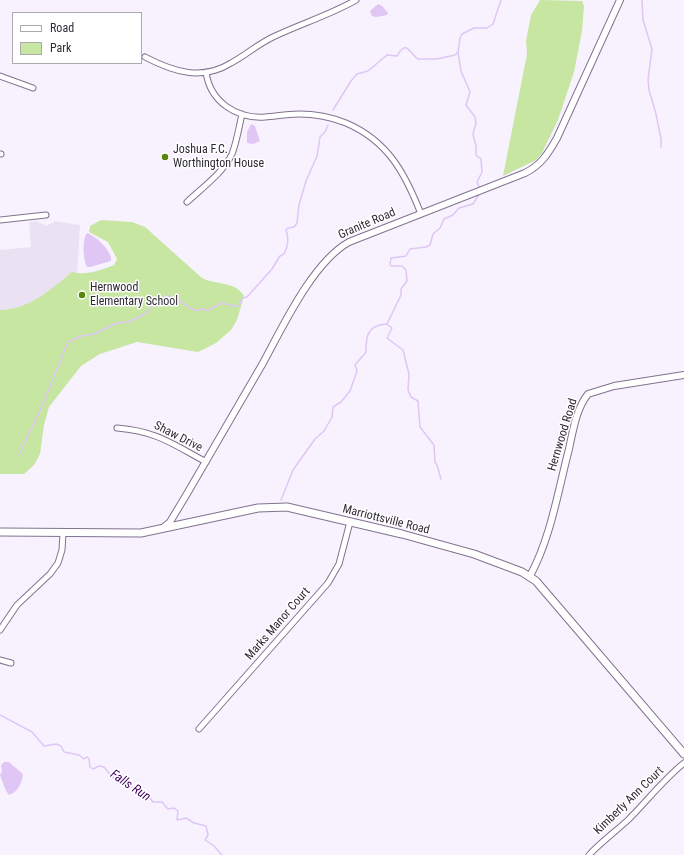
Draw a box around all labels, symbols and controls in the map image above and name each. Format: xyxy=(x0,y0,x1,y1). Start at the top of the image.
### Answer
legend xyxy=(12,12,142,64)
text: Road xyxy=(50,21,74,35)
text: Park xyxy=(50,41,71,55)
place label: Joshua F.C. Worthington House xyxy=(173,143,264,171)
marker: Joshua F.C. Worthington House xyxy=(160,152,170,162)
street label: Granite Road xyxy=(336,205,398,243)
place label: Hernwood Elementary School xyxy=(90,281,178,309)
marker: Hernwood Elementary School xyxy=(77,290,87,300)
street label: Hernwood Road xyxy=(545,397,581,473)
street label: Shaw Drive xyxy=(151,419,205,455)
street label: Marriottsville Road xyxy=(341,502,431,538)
street label: Marks Manor Court xyxy=(243,585,313,663)
street label: Kimberly Ann Court xyxy=(591,764,667,838)
water label: Falls Run xyxy=(107,767,153,805)

